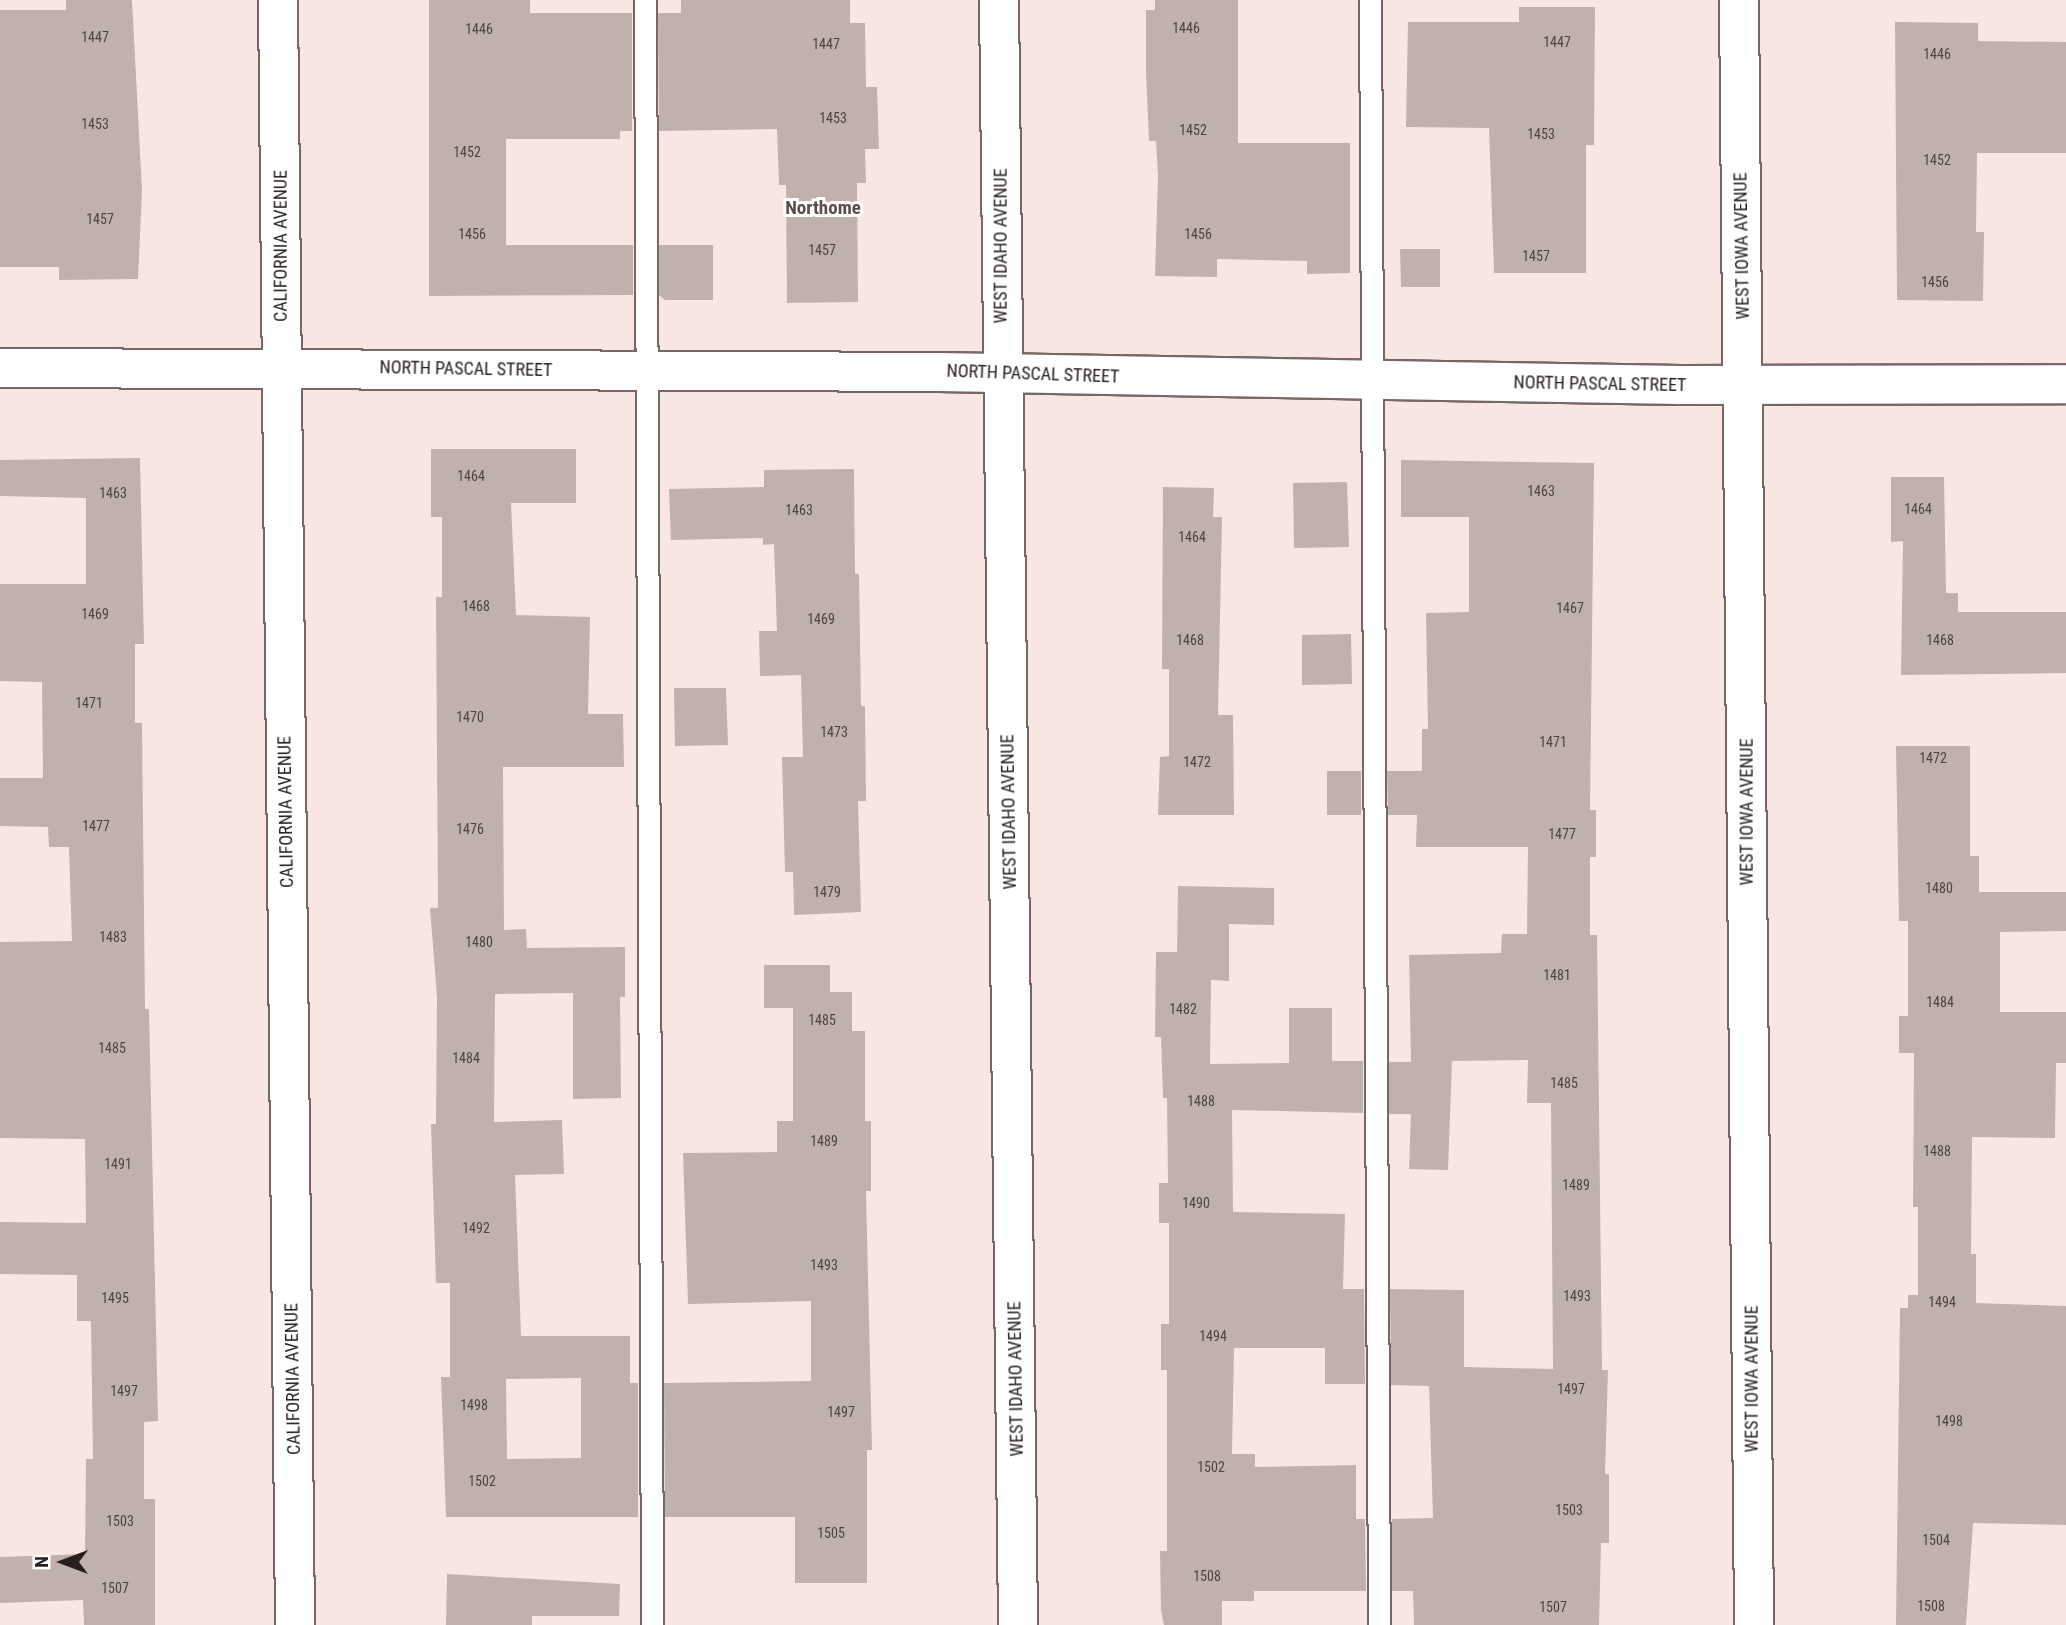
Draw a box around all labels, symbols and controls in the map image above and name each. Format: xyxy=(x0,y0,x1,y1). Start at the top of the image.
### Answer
house number: 1446 xyxy=(1172,20,1200,36)
house number: 1446 xyxy=(465,21,493,37)
house number: 1447 xyxy=(81,29,109,45)
house number: 1447 xyxy=(1543,34,1571,50)
house number: 1447 xyxy=(812,36,840,52)
house number: 1446 xyxy=(1923,46,1951,62)
house number: 1453 xyxy=(819,110,847,126)
house number: 1453 xyxy=(81,116,109,132)
house number: 1452 xyxy=(1179,122,1207,138)
house number: 1453 xyxy=(1527,126,1555,142)
house number: 1452 xyxy=(453,144,481,160)
house number: 1452 xyxy=(1923,152,1951,168)
street label: WEST IDAHO AVENUE xyxy=(990,168,1012,324)
street label: CALIFORNIA AVENUE xyxy=(270,170,292,322)
street label: WEST IOWA AVENUE xyxy=(1730,172,1754,320)
district label: Northome xyxy=(785,197,861,219)
house number: 1457 xyxy=(86,211,114,227)
house number: 1456 xyxy=(458,226,486,242)
house number: 1456 xyxy=(1184,226,1212,242)
house number: 1457 xyxy=(808,242,836,258)
house number: 1457 xyxy=(1522,248,1550,264)
house number: 1456 xyxy=(1921,274,1949,290)
street label: NORTH PASCAL STREET xyxy=(379,357,553,381)
street label: NORTH PASCAL STREET xyxy=(946,360,1120,388)
street label: NORTH PASCAL STREET xyxy=(1513,372,1687,396)
house number: 1464 xyxy=(457,468,485,484)
house number: 1463 xyxy=(1527,483,1555,499)
house number: 1463 xyxy=(99,485,127,501)
house number: 1464 xyxy=(1904,501,1932,517)
house number: 1463 xyxy=(785,502,813,518)
house number: 1464 xyxy=(1178,529,1206,545)
house number: 1468 xyxy=(462,598,490,614)
house number: 1467 xyxy=(1556,600,1584,616)
house number: 1469 xyxy=(81,606,109,622)
house number: 1469 xyxy=(807,611,835,627)
house number: 1468 xyxy=(1176,632,1204,648)
house number: 1468 xyxy=(1926,632,1954,648)
house number: 1471 xyxy=(75,695,103,711)
house number: 1470 xyxy=(456,709,484,725)
house number: 1473 xyxy=(820,724,848,740)
street label: WEST IDAHO AVENUE xyxy=(997,734,1021,890)
house number: 1471 xyxy=(1539,734,1567,750)
street label: CALIFORNIA AVENUE xyxy=(274,736,298,888)
street label: WEST IOWA AVENUE xyxy=(1736,738,1758,886)
house number: 1472 xyxy=(1919,750,1947,766)
house number: 1472 xyxy=(1183,754,1211,770)
house number: 1477 xyxy=(82,818,110,834)
house number: 1476 xyxy=(456,821,484,837)
house number: 1477 xyxy=(1548,826,1576,842)
house number: 1480 xyxy=(1925,880,1953,896)
house number: 1479 xyxy=(813,884,841,900)
house number: 1483 xyxy=(99,929,127,945)
house number: 1480 xyxy=(465,934,493,950)
house number: 1481 xyxy=(1543,967,1571,983)
house number: 1484 xyxy=(1926,994,1954,1010)
house number: 1482 xyxy=(1169,1001,1197,1017)
house number: 1485 xyxy=(808,1012,836,1028)
house number: 1485 xyxy=(98,1040,126,1056)
house number: 1484 xyxy=(452,1050,480,1066)
house number: 1485 xyxy=(1550,1075,1578,1091)
house number: 1488 xyxy=(1187,1093,1215,1109)
house number: 1489 xyxy=(810,1133,838,1149)
house number: 1488 xyxy=(1923,1143,1951,1159)
house number: 1491 xyxy=(104,1156,132,1172)
house number: 1489 xyxy=(1562,1177,1590,1193)
house number: 1490 xyxy=(1182,1195,1210,1211)
house number: 1492 xyxy=(462,1220,490,1236)
house number: 1493 xyxy=(810,1257,838,1273)
house number: 1493 xyxy=(1563,1288,1591,1304)
house number: 1495 xyxy=(101,1290,129,1306)
house number: 1494 xyxy=(1928,1294,1956,1310)
street label: WEST IDAHO AVENUE xyxy=(1004,1301,1028,1457)
street label: CALIFORNIA AVENUE xyxy=(281,1303,305,1455)
street label: WEST IOWA AVENUE xyxy=(1741,1305,1763,1453)
house number: 1494 xyxy=(1199,1328,1227,1344)
house number: 1497 xyxy=(1557,1381,1585,1397)
house number: 1497 xyxy=(110,1383,138,1399)
house number: 1498 xyxy=(460,1397,488,1413)
house number: 1497 xyxy=(827,1404,855,1420)
house number: 1498 xyxy=(1935,1413,1963,1429)
house number: 1502 xyxy=(1197,1459,1225,1475)
house number: 1502 xyxy=(468,1473,496,1489)
house number: 1503 xyxy=(1555,1502,1583,1518)
house number: 1503 xyxy=(106,1513,134,1529)
house number: 1505 xyxy=(817,1525,845,1541)
north arrow xyxy=(28,1527,98,1597)
house number: 1504 xyxy=(1922,1532,1950,1548)
text: N xyxy=(30,1556,53,1568)
house number: 1508 xyxy=(1193,1568,1221,1584)
house number: 1507 xyxy=(101,1580,129,1596)
house number: 1508 xyxy=(1917,1598,1945,1614)
house number: 1507 xyxy=(1539,1599,1567,1615)

